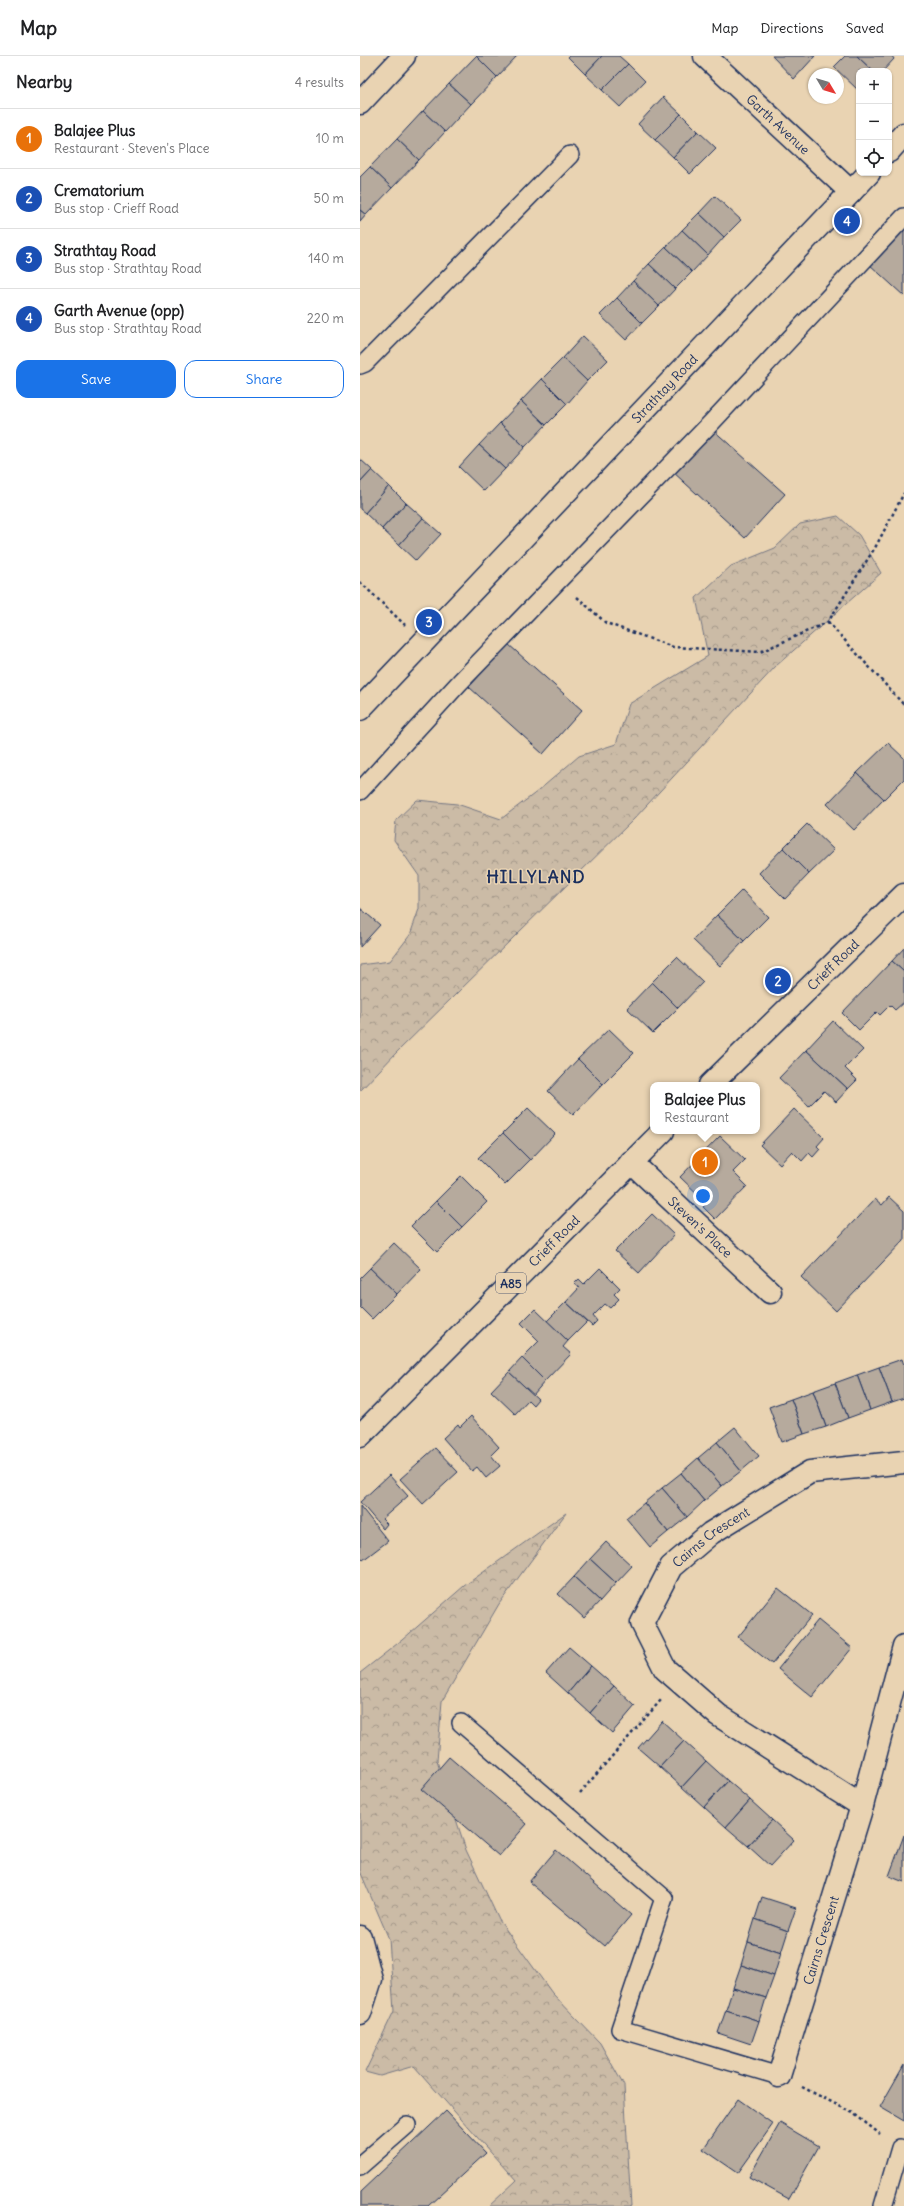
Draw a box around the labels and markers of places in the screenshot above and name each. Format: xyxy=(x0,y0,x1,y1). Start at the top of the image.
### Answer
pin: 4 xyxy=(834,206,860,236)
pin: 3 xyxy=(416,607,442,637)
pin: 2 xyxy=(765,966,791,996)
pin: 1 xyxy=(692,1147,718,1177)

